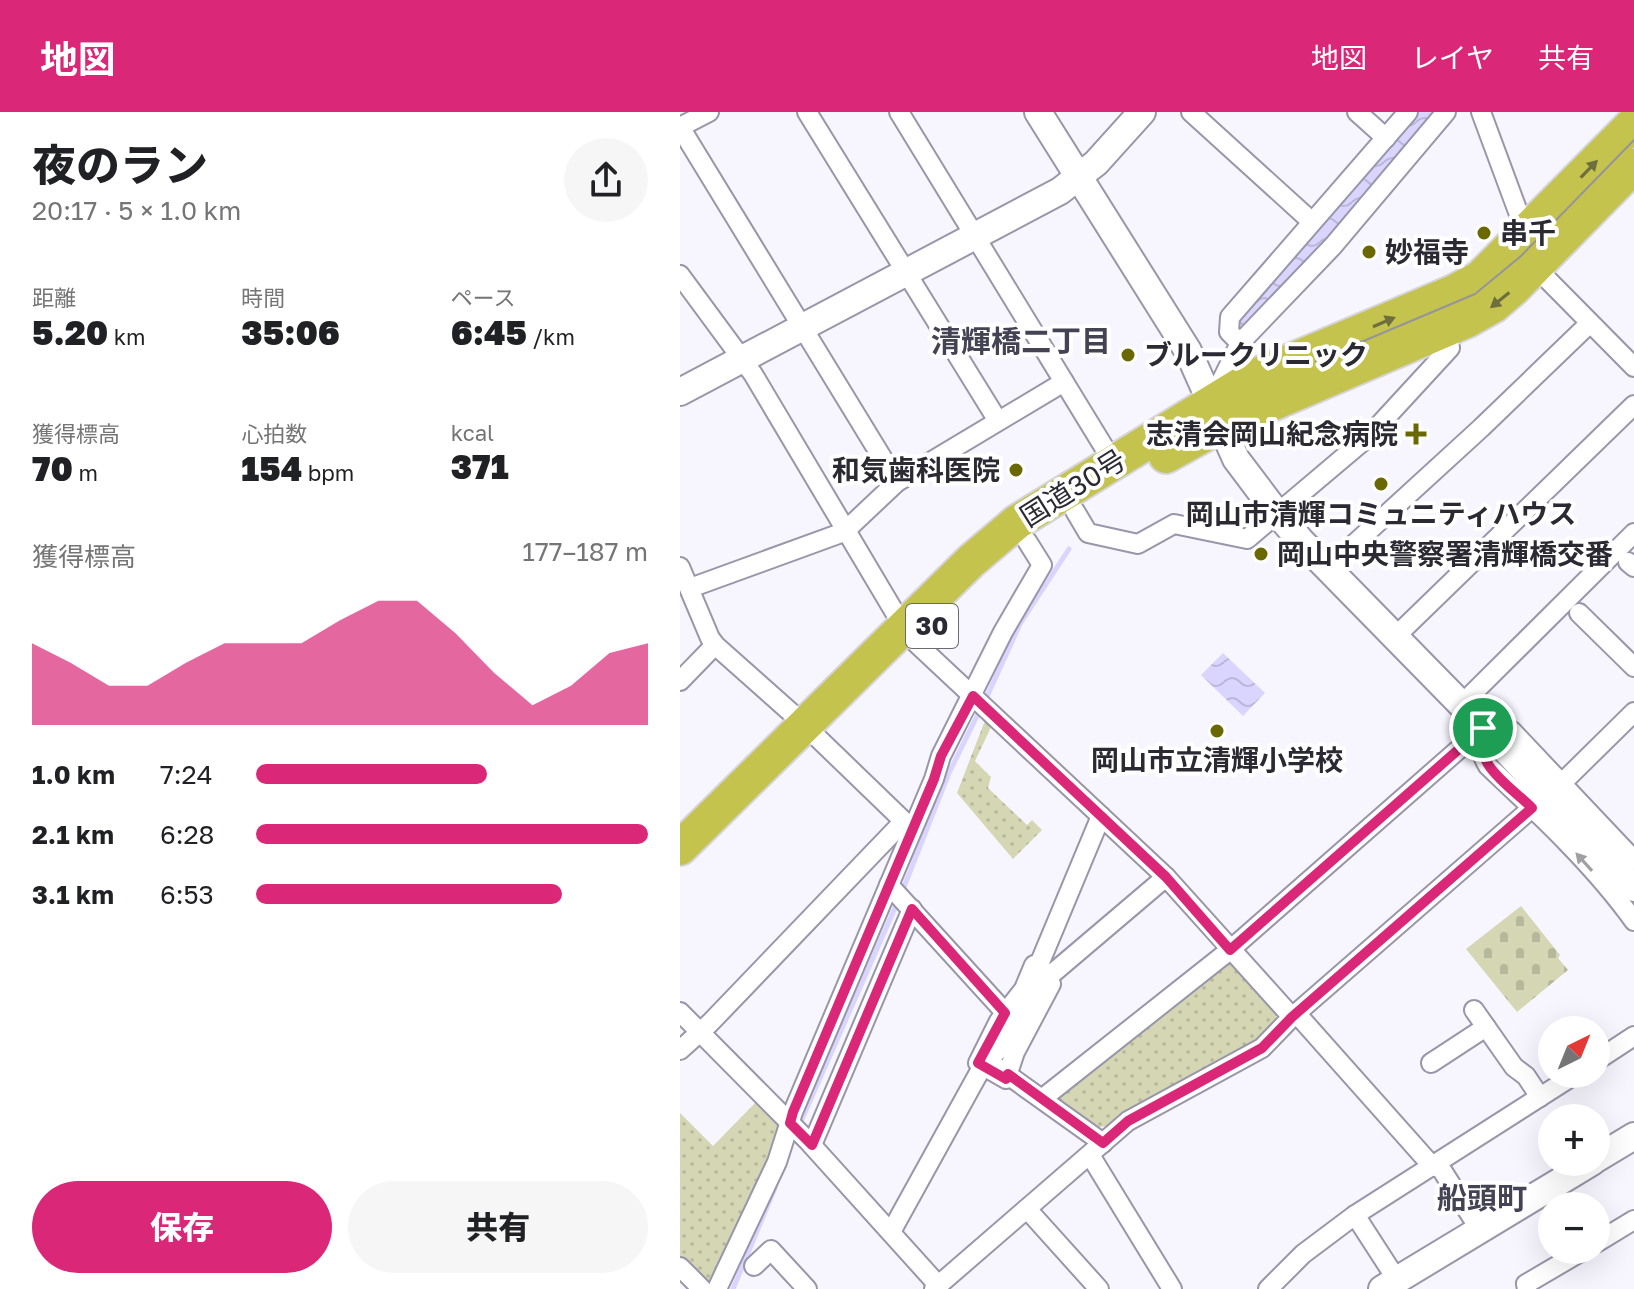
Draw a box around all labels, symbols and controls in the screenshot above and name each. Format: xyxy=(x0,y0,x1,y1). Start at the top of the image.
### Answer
text: 地図 xyxy=(40,36,116,81)
text: 地図 xyxy=(1311,41,1367,74)
text: レイヤ xyxy=(1411,41,1494,74)
text: 共有 xyxy=(1538,41,1594,74)
text: 夜のラン xyxy=(32,138,208,191)
button: share xyxy=(564,138,648,222)
one-way arrow xyxy=(1579,160,1598,179)
text: 20:17 · 5 × 1.0 km xyxy=(32,195,241,226)
place label: 串千 xyxy=(1500,216,1556,249)
marker: 串千 xyxy=(1475,224,1493,242)
place label: 妙福寺 xyxy=(1385,235,1469,268)
marker: 妙福寺 xyxy=(1360,243,1378,261)
text: 距離 xyxy=(32,284,76,311)
text: 時間 xyxy=(241,284,285,311)
text: ペース xyxy=(451,284,516,311)
one-way arrow xyxy=(1490,291,1510,308)
text: 5.20 xyxy=(32,312,108,352)
text: 35:06 xyxy=(241,312,340,352)
text: 6:45 xyxy=(451,312,527,352)
one-way arrow xyxy=(1372,315,1396,328)
text: km xyxy=(108,323,146,350)
text: /km xyxy=(527,323,575,350)
district label: 清輝橋二丁目 xyxy=(931,323,1111,359)
place label: ブルークリニック xyxy=(1144,338,1368,371)
marker: ブルークリニック xyxy=(1119,346,1137,364)
place label: 志清会岡山紀念病院 xyxy=(1146,417,1398,450)
text: kcal xyxy=(451,419,494,446)
text: 獲得標高 xyxy=(32,420,120,447)
text: 心拍数 xyxy=(241,420,307,447)
marker: 志清会岡山紀念病院 xyxy=(1405,423,1427,445)
street label: 国道30号 xyxy=(1014,442,1131,533)
text: 371 xyxy=(451,446,509,486)
text: 70 xyxy=(32,448,73,488)
text: 154 xyxy=(241,448,302,488)
place label: 和気歯科医院 xyxy=(832,453,1000,486)
text: m xyxy=(73,459,98,486)
text: bpm xyxy=(302,459,354,486)
marker: 和気歯科医院 xyxy=(1007,461,1025,479)
marker: 岡山市清輝コミュニティハウス xyxy=(1372,475,1390,493)
place label: 岡山市清輝コミュニティハウス xyxy=(1186,497,1576,530)
text: 177–187 m xyxy=(522,536,648,567)
place label: 岡山中央警察署清輝橋交番 xyxy=(1277,537,1613,570)
text: 獲得標高 xyxy=(32,541,136,572)
marker: 岡山中央警察署清輝橋交番 xyxy=(1252,545,1270,563)
road number: 30 xyxy=(906,604,958,648)
pin xyxy=(1449,694,1517,762)
icon: arrive xyxy=(1461,706,1505,750)
marker: 岡山市立清輝小学校 xyxy=(1208,722,1226,740)
place label: 岡山市立清輝小学校 xyxy=(1091,743,1343,776)
text: 1.0 km xyxy=(32,759,115,790)
text: 7:24 xyxy=(160,759,213,790)
text: 2.1 km xyxy=(32,819,114,850)
text: 6:28 xyxy=(160,819,214,850)
one-way arrow xyxy=(1575,852,1593,871)
text: 3.1 km xyxy=(32,879,114,910)
text: 6:53 xyxy=(160,879,214,910)
north arrow xyxy=(1538,1016,1610,1088)
map controls xyxy=(1538,1016,1610,1264)
button: + xyxy=(1538,1104,1610,1176)
district label: 船頭町 xyxy=(1437,1180,1527,1216)
button: 保存 xyxy=(32,1181,332,1273)
button: 共有 xyxy=(348,1181,648,1273)
button: − xyxy=(1538,1192,1610,1264)

